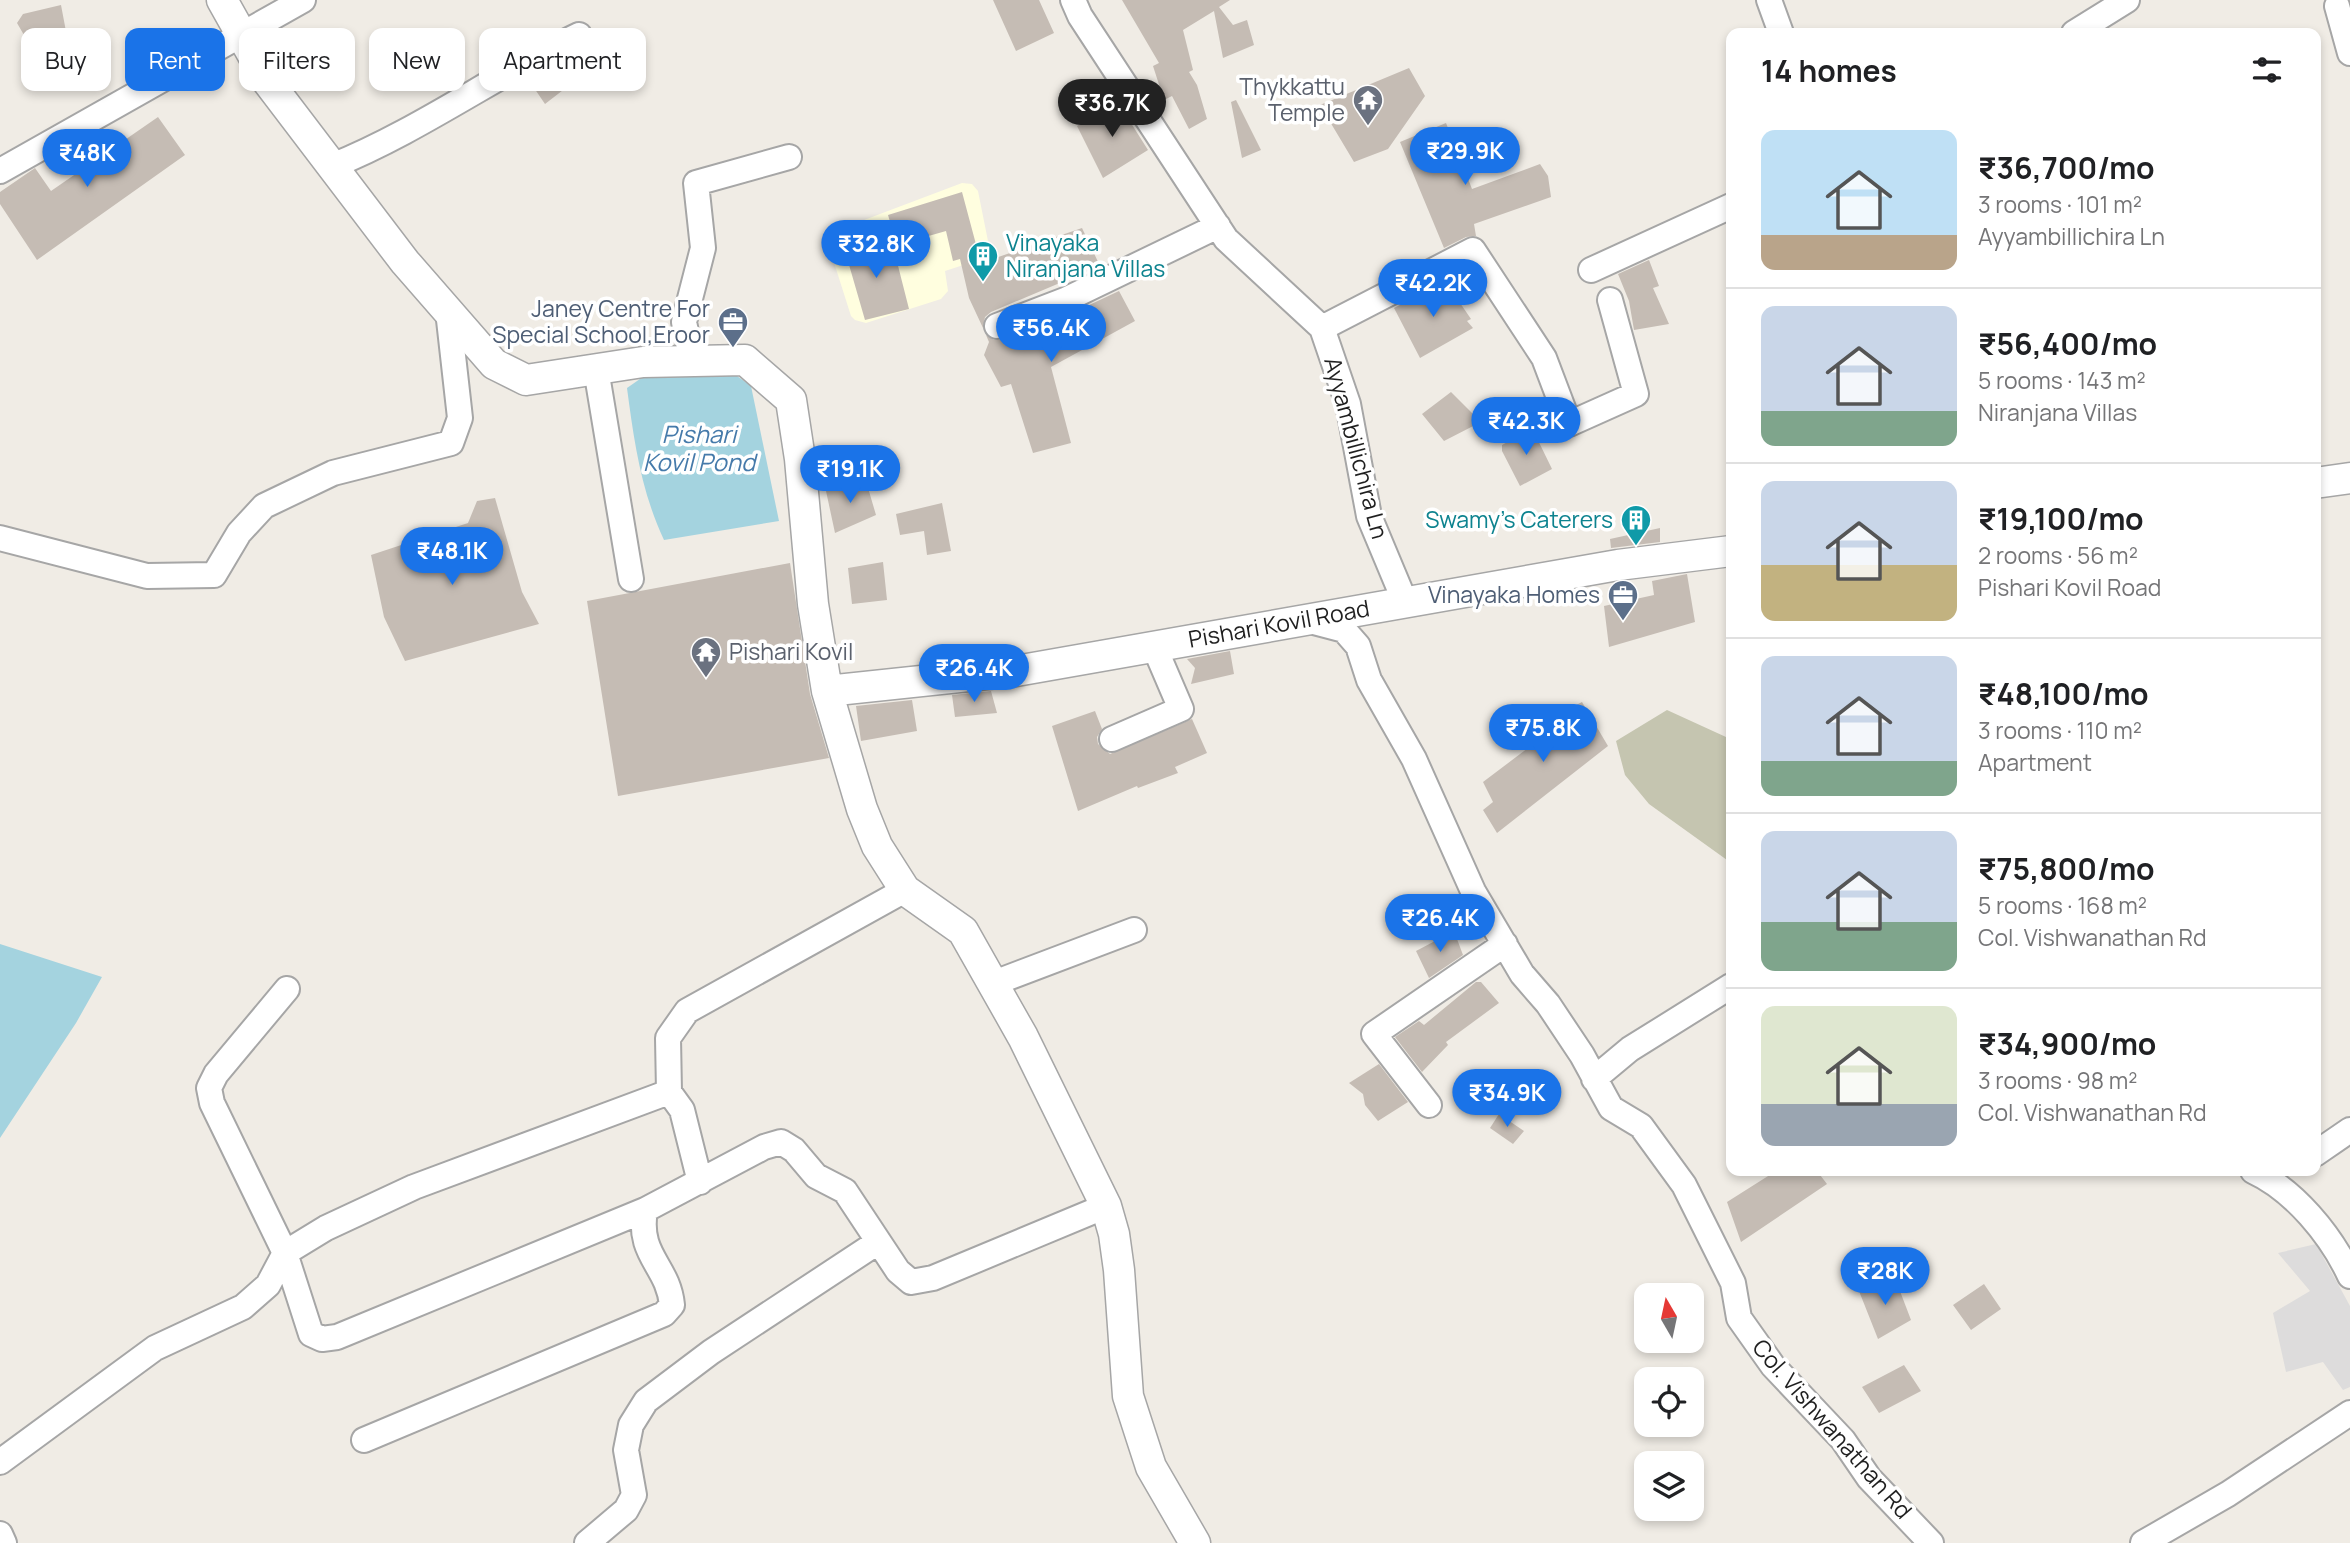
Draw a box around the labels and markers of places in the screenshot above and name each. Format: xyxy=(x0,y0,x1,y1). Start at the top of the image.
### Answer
place label: Thykkattu Temple xyxy=(1239,70,1345,128)
pin: ₹36.7K xyxy=(1055,80,1169,139)
temple icon: Thykkattu Temple xyxy=(1351,83,1385,127)
pin: ₹29.9K xyxy=(1408,128,1522,187)
pin: ₹48K xyxy=(46,130,128,189)
pin: ₹32.8K xyxy=(819,220,933,280)
place label: Vinayaka Niranjana Villas xyxy=(1006,226,1165,284)
building icon: Vinayaka Niranjana Villas xyxy=(966,239,1000,283)
pin: ₹42.2K xyxy=(1376,260,1490,319)
place label: Janey Centre For Special School,Eroor xyxy=(492,292,710,350)
pin: ₹56.4K xyxy=(994,304,1108,364)
office icon: Janey Centre For Special School,Eroor xyxy=(716,305,750,349)
pin: ₹42.3K xyxy=(1469,398,1583,457)
pin: ₹19.1K xyxy=(793,446,907,505)
place label: Swamy's Caterers xyxy=(1425,503,1613,535)
building icon: Swamy's Caterers xyxy=(1619,503,1653,547)
pin: ₹48.1K xyxy=(395,528,509,587)
place label: Vinayaka Homes xyxy=(1428,578,1600,610)
office icon: Vinayaka Homes xyxy=(1606,578,1640,622)
temple icon: Pishari Kovil xyxy=(689,635,723,679)
place label: Pishari Kovil xyxy=(729,635,853,667)
pin: ₹26.4K xyxy=(917,644,1031,704)
pin: ₹75.8K xyxy=(1486,704,1600,764)
pin: ₹26.4K xyxy=(1383,894,1497,954)
pin: ₹34.9K xyxy=(1450,1070,1564,1129)
pin: ₹28K xyxy=(1844,1248,1926,1307)

